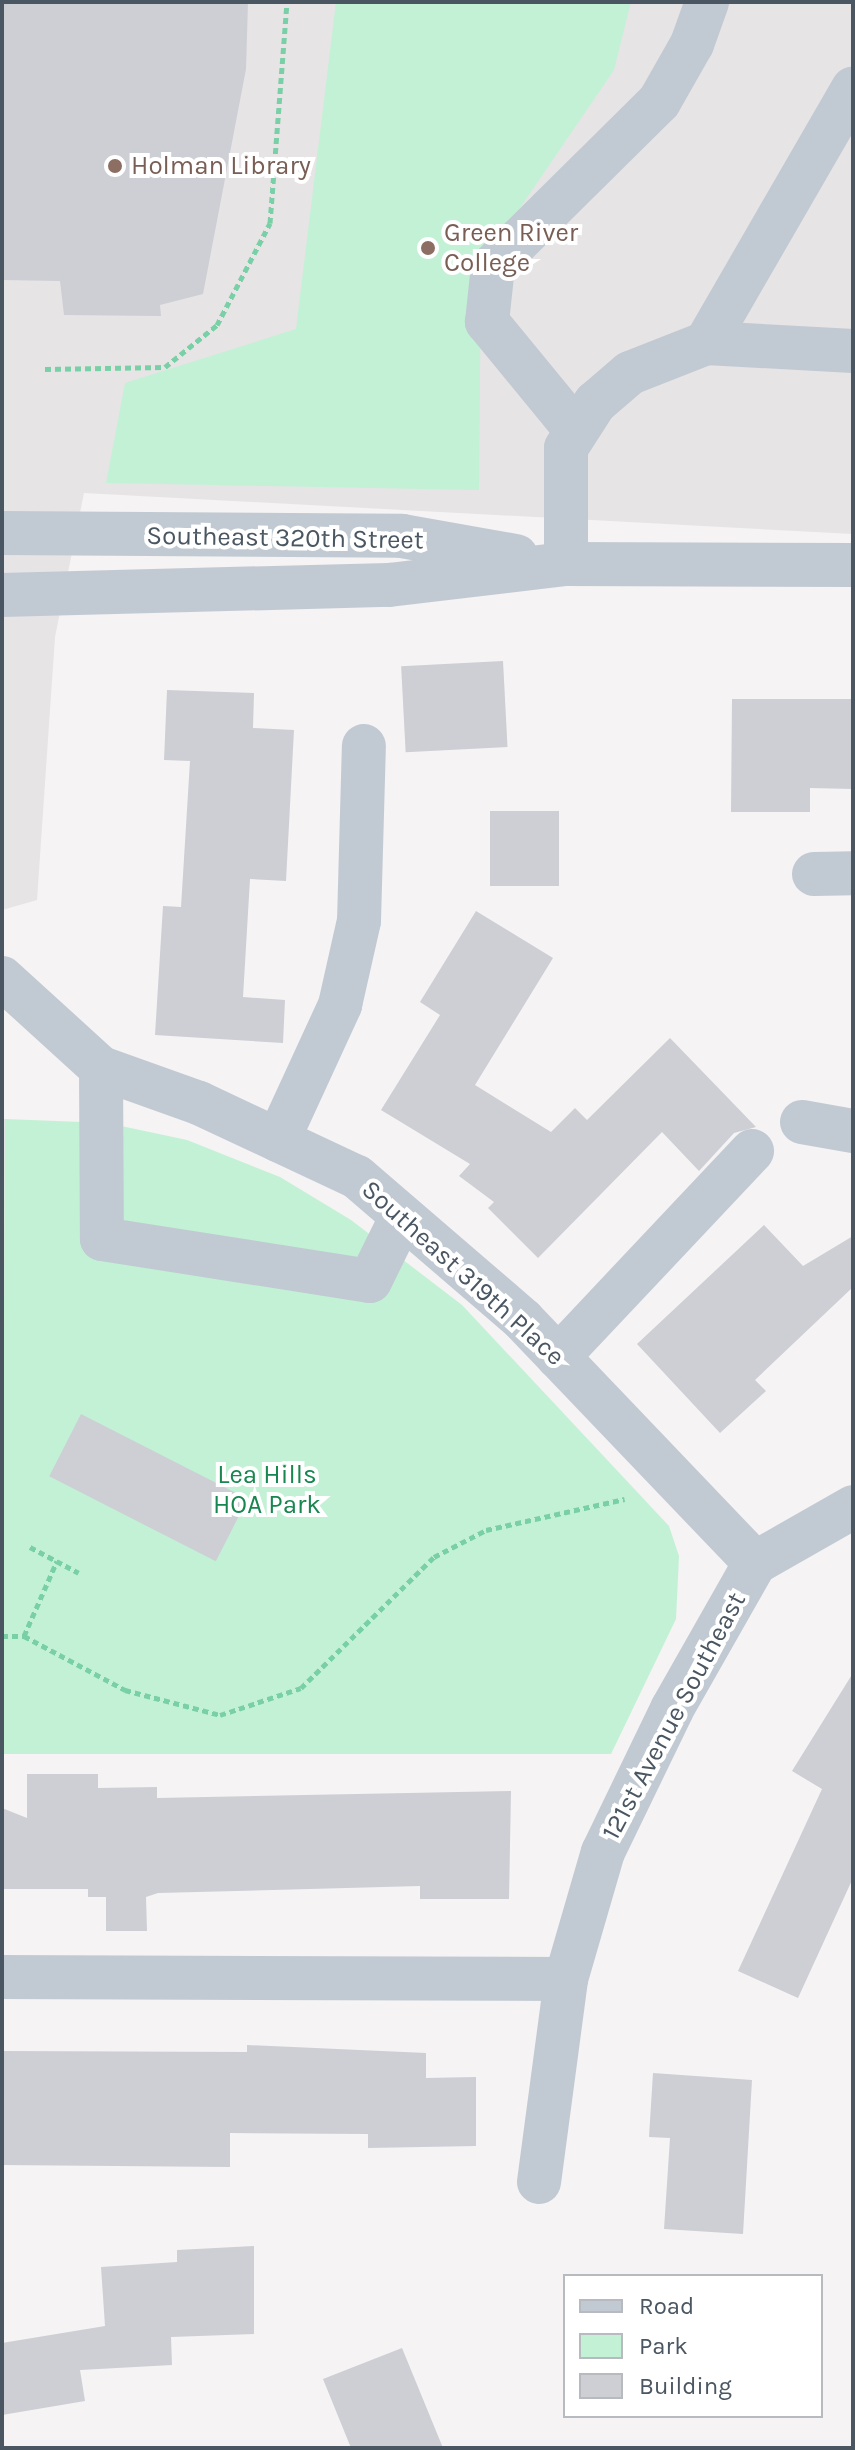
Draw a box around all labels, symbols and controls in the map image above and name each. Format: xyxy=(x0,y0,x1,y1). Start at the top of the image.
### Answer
place label: Holman Library xyxy=(131,150,311,182)
marker: Holman Library xyxy=(106,157,124,175)
place label: Green River College xyxy=(444,217,578,278)
marker: Green River College xyxy=(419,239,437,257)
street label: Southeast 320th Street xyxy=(146,520,424,556)
street label: Southeast 319th Place xyxy=(355,1174,571,1372)
park label: Lea Hills HOA Park xyxy=(213,1459,321,1520)
street label: 121st Avenue Southeast xyxy=(595,1587,753,1845)
legend xyxy=(563,2274,823,2418)
text: Road xyxy=(639,2292,694,2320)
text: Park xyxy=(639,2332,688,2360)
text: Building xyxy=(639,2372,732,2400)

